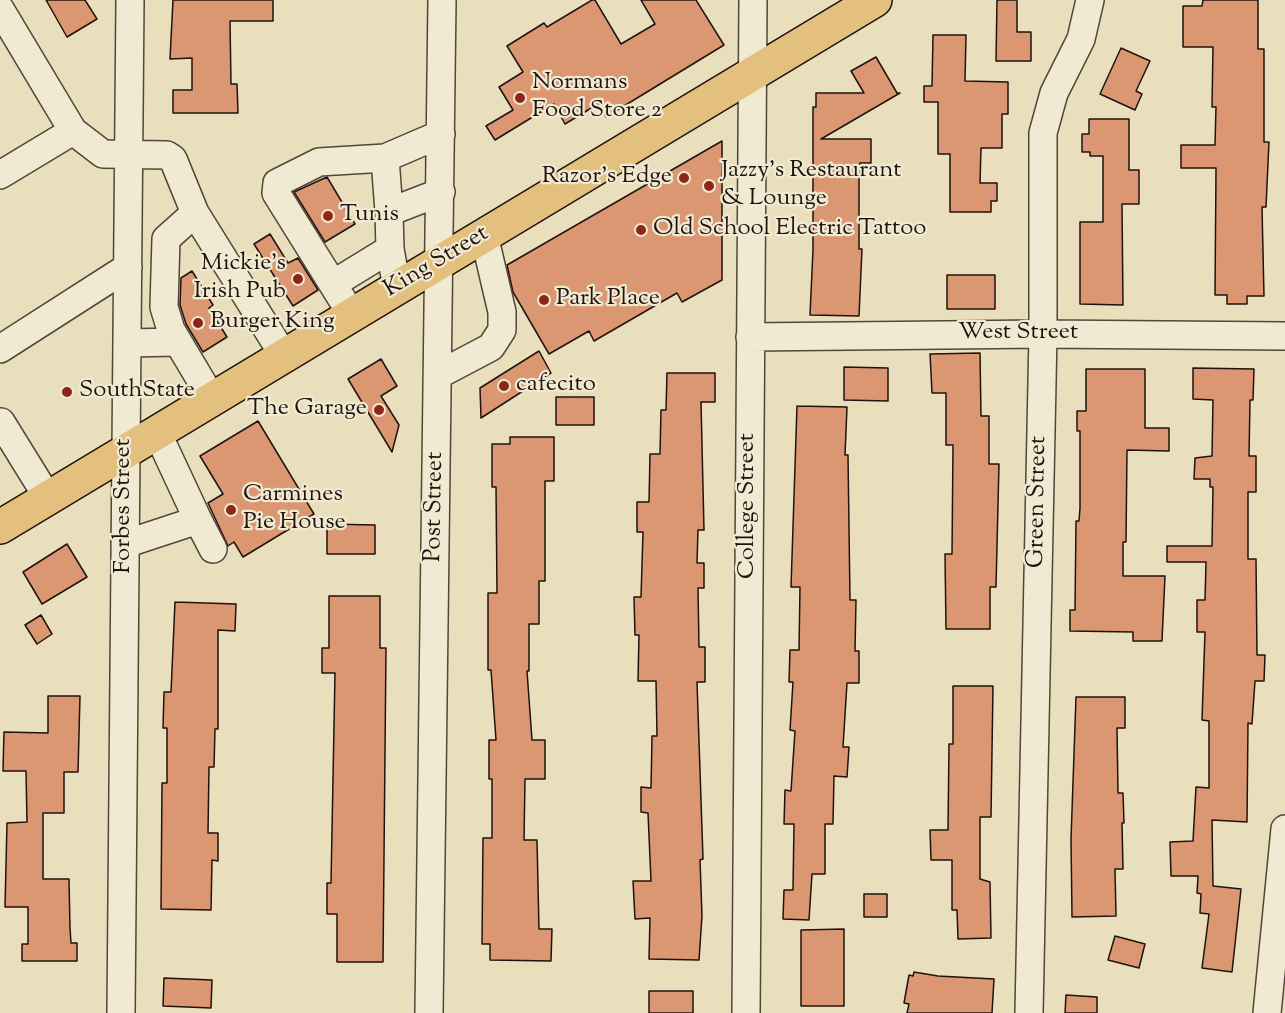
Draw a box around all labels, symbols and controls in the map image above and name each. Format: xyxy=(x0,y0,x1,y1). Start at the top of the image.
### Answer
place label: Normans Food Store 2 xyxy=(532,70,662,126)
marker: Normans Food Store 2 xyxy=(513,91,527,105)
place label: Jazzy's Restaurant & Lounge xyxy=(721,158,901,214)
place label: Razor's Edge xyxy=(542,164,672,192)
marker: Razor's Edge xyxy=(677,171,691,185)
marker: Jazzy's Restaurant & Lounge xyxy=(702,179,716,193)
place label: Tunis xyxy=(340,202,399,230)
marker: Tunis xyxy=(321,209,335,223)
place label: Old School Electric Tattoo xyxy=(653,216,926,244)
street label: King Street xyxy=(379,221,495,305)
marker: Old School Electric Tattoo xyxy=(634,223,648,237)
place label: Mickie's Irish Pub xyxy=(194,251,286,307)
marker: Mickie's Irish Pub xyxy=(291,272,305,286)
place label: Park Place xyxy=(556,286,660,314)
marker: Park Place xyxy=(537,293,551,307)
place label: Burger King xyxy=(210,309,335,337)
marker: Burger King xyxy=(191,316,205,330)
street label: West Street xyxy=(958,320,1078,348)
place label: cafecito xyxy=(516,372,596,400)
place label: SouthState xyxy=(79,378,195,406)
marker: cafecito xyxy=(497,379,511,393)
marker: SouthState xyxy=(60,385,74,399)
place label: The Garage xyxy=(247,396,367,424)
marker: The Garage xyxy=(372,403,386,417)
street label: College Street xyxy=(735,433,763,579)
street label: Green Street xyxy=(1023,436,1055,568)
street label: Forbes Street xyxy=(111,438,139,574)
street label: Post Street xyxy=(421,452,451,562)
place label: Carmines Pie House xyxy=(243,482,346,538)
marker: Carmines Pie House xyxy=(224,503,238,517)

